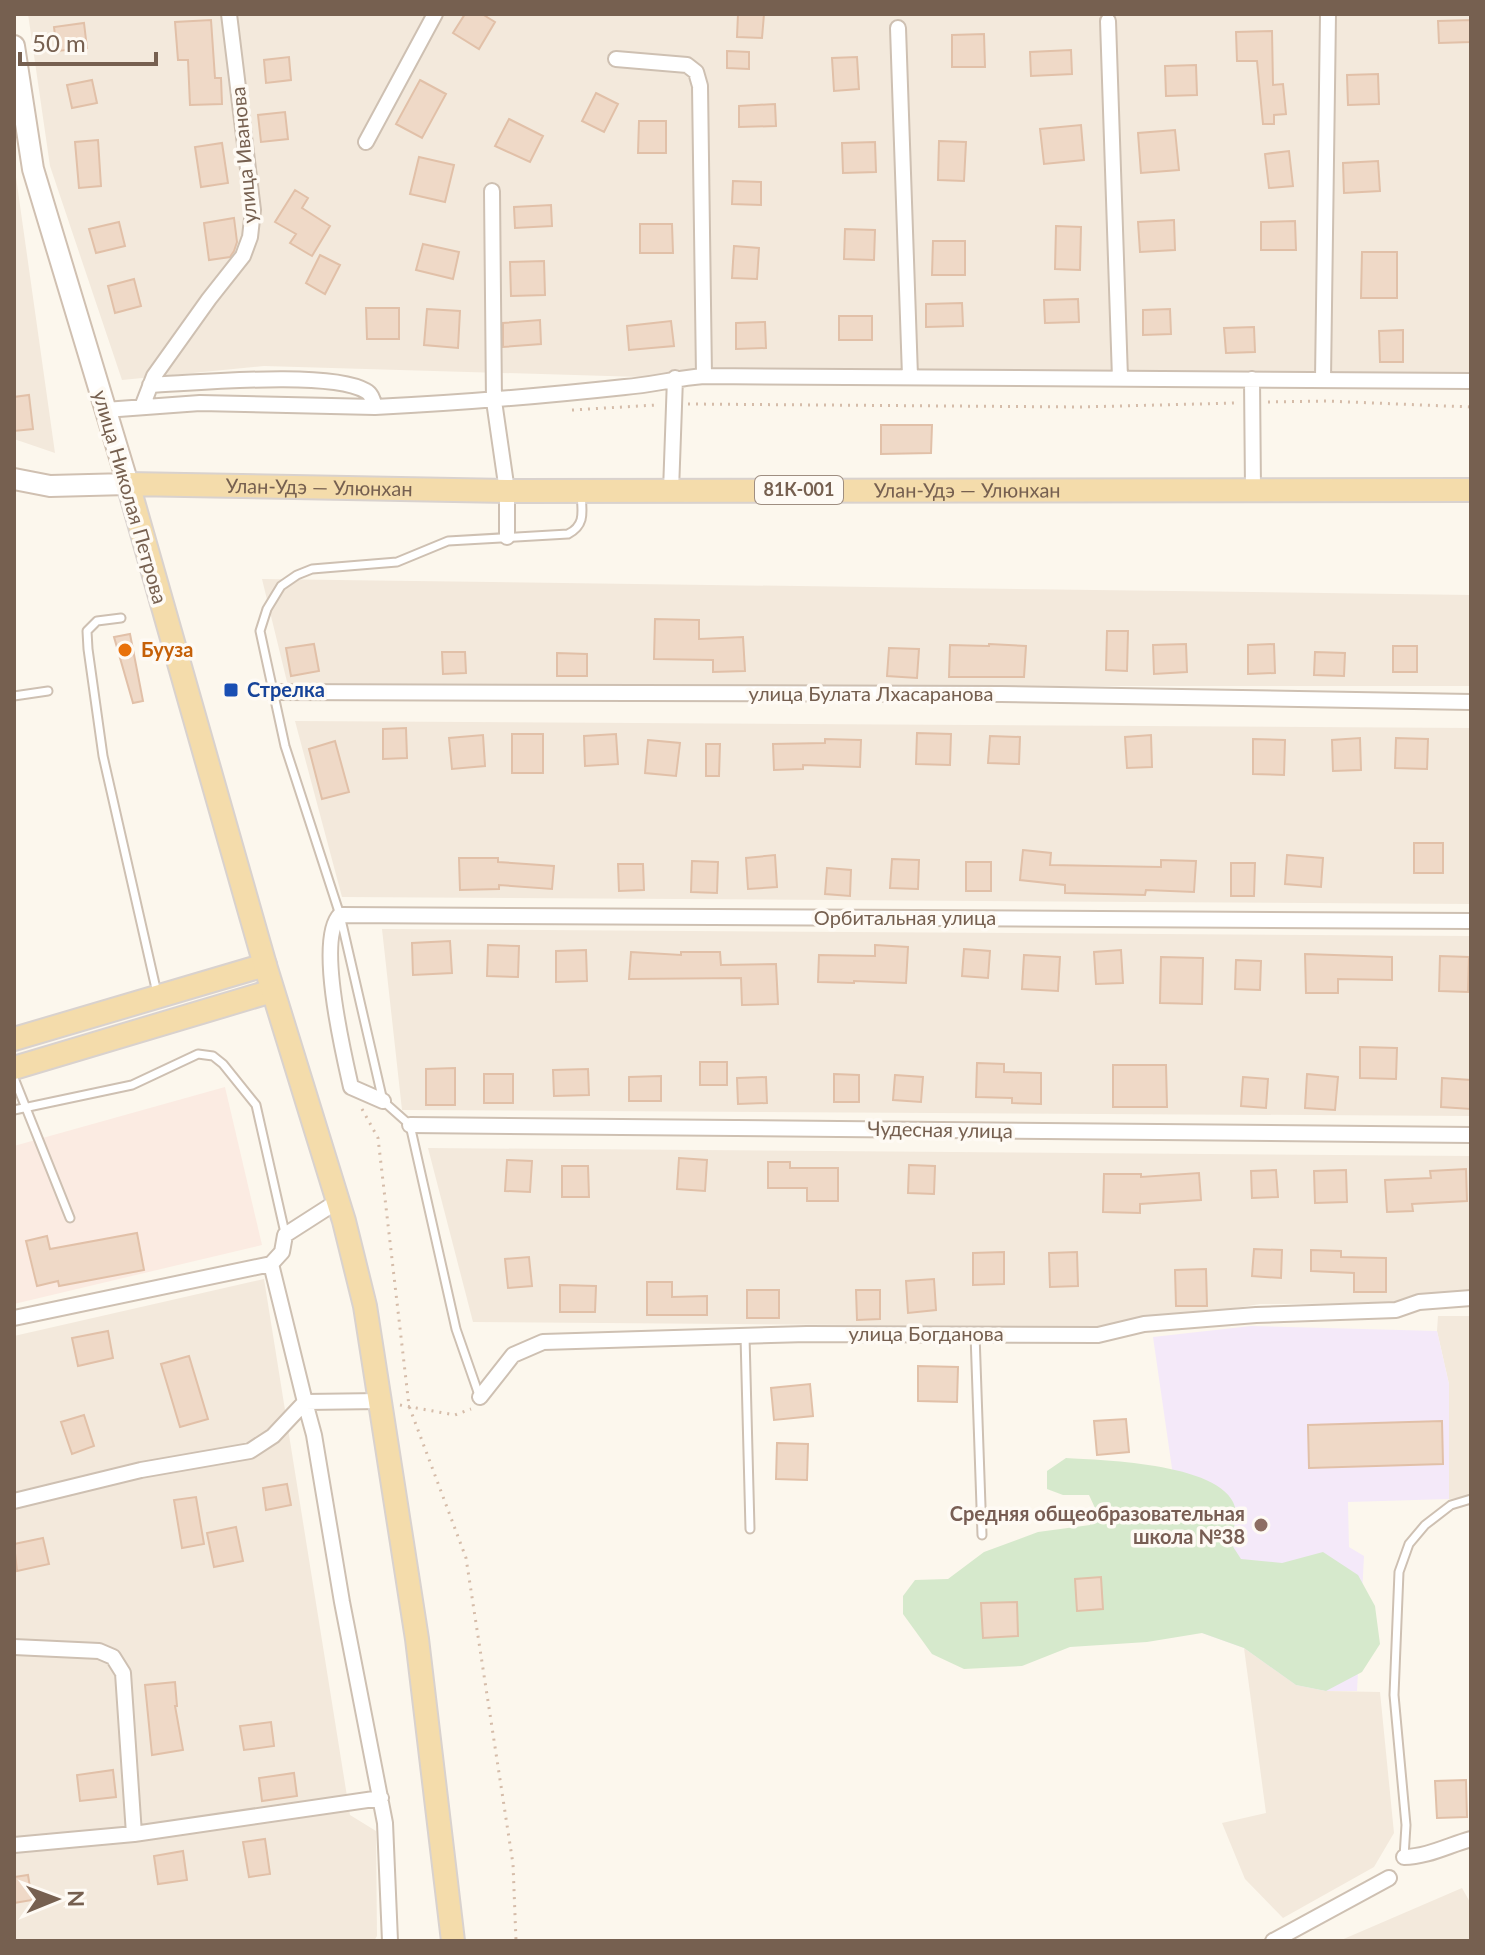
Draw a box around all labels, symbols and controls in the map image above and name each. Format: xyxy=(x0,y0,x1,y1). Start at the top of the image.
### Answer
scale bar xyxy=(20,16,156,66)
text: 50 m xyxy=(32,28,86,57)
street label: улица Иванова xyxy=(225,86,261,224)
street label: улица Николая Петрова xyxy=(89,387,173,606)
street label: Улан-Удэ — Улюнхан xyxy=(226,473,413,500)
road number: 81К-001 xyxy=(755,476,843,504)
street label: Улан-Удэ — Улюнхан xyxy=(874,477,1061,502)
place label: Бууза xyxy=(141,637,193,661)
marker: Бууза xyxy=(116,641,134,659)
place label: Стрелка xyxy=(247,677,325,701)
marker: Стрелка xyxy=(222,681,240,699)
street label: улица Булата Лхасаранова xyxy=(749,681,993,705)
street label: Орбитальная улица xyxy=(814,905,996,929)
street label: Чудесная улица xyxy=(867,1116,1013,1142)
street label: улица Богданова xyxy=(848,1321,1004,1345)
place label: Средняя общеобразовательная школа №38 xyxy=(950,1501,1245,1548)
marker: Средняя общеобразовательная школа №38 xyxy=(1252,1516,1270,1534)
north arrow xyxy=(16,1859,96,1939)
text: N xyxy=(63,1890,90,1907)

